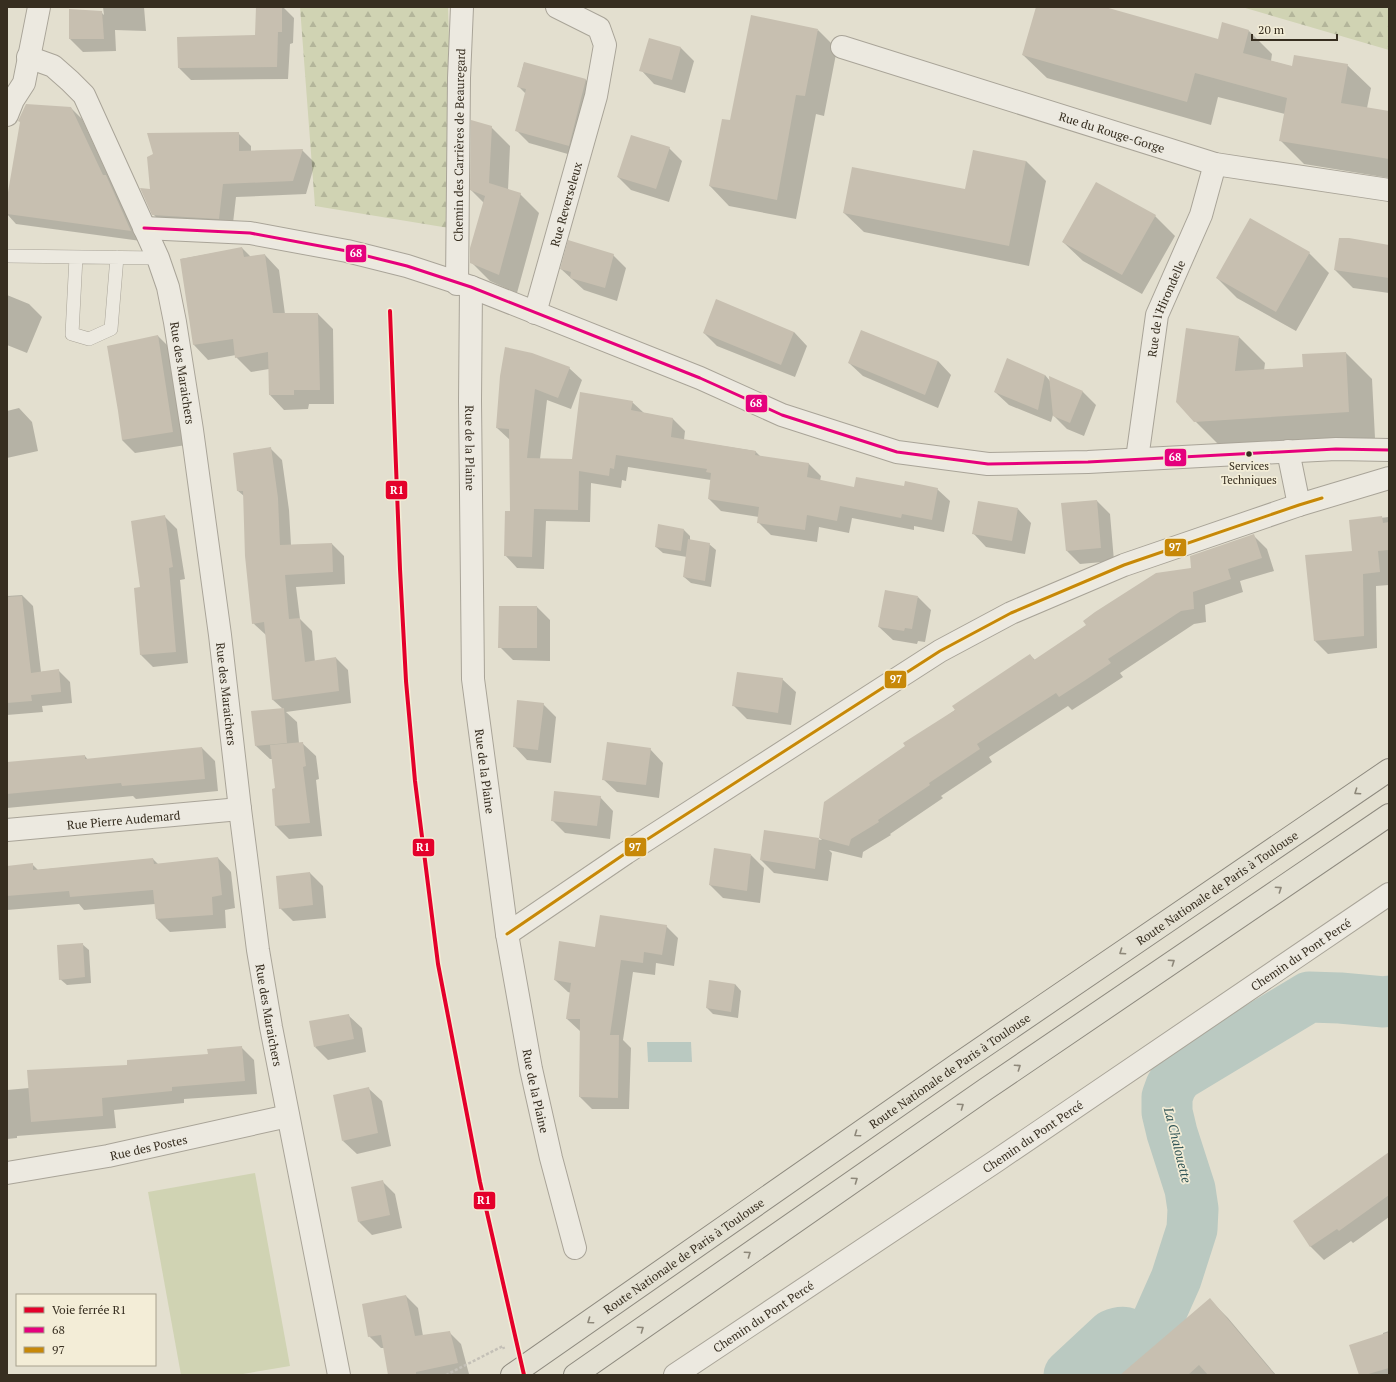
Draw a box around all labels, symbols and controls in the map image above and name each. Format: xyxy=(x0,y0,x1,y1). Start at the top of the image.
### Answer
scale bar xyxy=(1252,16,1337,42)
text: 20 m xyxy=(1258,22,1285,37)
street label: Chemin des Carrières de Beauregard xyxy=(450,48,468,242)
street label: Rue du Rouge-Gorge xyxy=(1057,108,1167,155)
street label: Rue Reverseleux xyxy=(547,159,585,248)
line badge: 68 xyxy=(345,244,367,263)
text: 68 xyxy=(350,246,362,260)
street label: Rue de l'Hirondelle xyxy=(1144,257,1188,358)
street label: Rue des Maraichers xyxy=(168,321,198,425)
line badge: 68 xyxy=(745,394,768,413)
text: 68 xyxy=(750,396,762,410)
street label: Rue de la Plaine xyxy=(463,405,478,491)
line badge: 68 xyxy=(1164,448,1187,467)
marker: Services Techniques xyxy=(1244,449,1254,459)
text: 68 xyxy=(1169,450,1181,464)
place label: Services Techniques xyxy=(1221,459,1277,487)
line badge: R1 xyxy=(385,480,408,500)
text: R1 xyxy=(390,483,404,497)
line badge: 97 xyxy=(1164,538,1187,557)
text: 97 xyxy=(1169,540,1181,554)
street label: Rue des Maraichers xyxy=(213,642,240,746)
line badge: 97 xyxy=(884,670,907,689)
text: 97 xyxy=(890,672,902,686)
street label: Rue de la Plaine xyxy=(472,728,498,814)
one-way arrow xyxy=(1354,787,1361,795)
street label: Rue Pierre Audemard xyxy=(66,807,181,832)
street label: Route Nationale de Paris à Toulouse xyxy=(1133,827,1301,948)
line badge: 97 xyxy=(624,837,647,857)
line badge: R1 xyxy=(412,838,435,857)
text: R1 xyxy=(416,840,430,854)
text: 97 xyxy=(629,840,641,854)
one-way arrow xyxy=(1275,887,1282,894)
street label: Chemin du Pont Percé xyxy=(1247,915,1354,993)
one-way arrow xyxy=(1119,947,1126,955)
one-way arrow xyxy=(1168,959,1175,967)
street label: Rue des Maraichers xyxy=(253,963,286,1067)
street label: Route Nationale de Paris à Toulouse xyxy=(866,1010,1033,1131)
street label: Rue de la Plaine xyxy=(520,1048,553,1134)
one-way arrow xyxy=(1014,1064,1021,1072)
street label: Chemin du Pont Percé xyxy=(979,1097,1086,1176)
one-way arrow xyxy=(957,1104,964,1111)
water label: La Chalouette xyxy=(1160,1104,1196,1185)
one-way arrow xyxy=(854,1129,861,1137)
street label: Rue des Postes xyxy=(109,1131,189,1163)
one-way arrow xyxy=(851,1177,858,1185)
line badge: R1 xyxy=(473,1191,496,1210)
text: R1 xyxy=(477,1193,491,1207)
street label: Route Nationale de Paris à Toulouse xyxy=(600,1194,767,1317)
one-way arrow xyxy=(744,1251,751,1259)
street label: Chemin du Pont Percé xyxy=(710,1277,817,1355)
legend xyxy=(16,1294,156,1366)
text: Voie ferrée R1 xyxy=(52,1302,127,1317)
one-way arrow xyxy=(587,1316,594,1323)
text: 68 xyxy=(52,1322,65,1337)
one-way arrow xyxy=(637,1327,644,1334)
text: 97 xyxy=(52,1342,65,1357)

